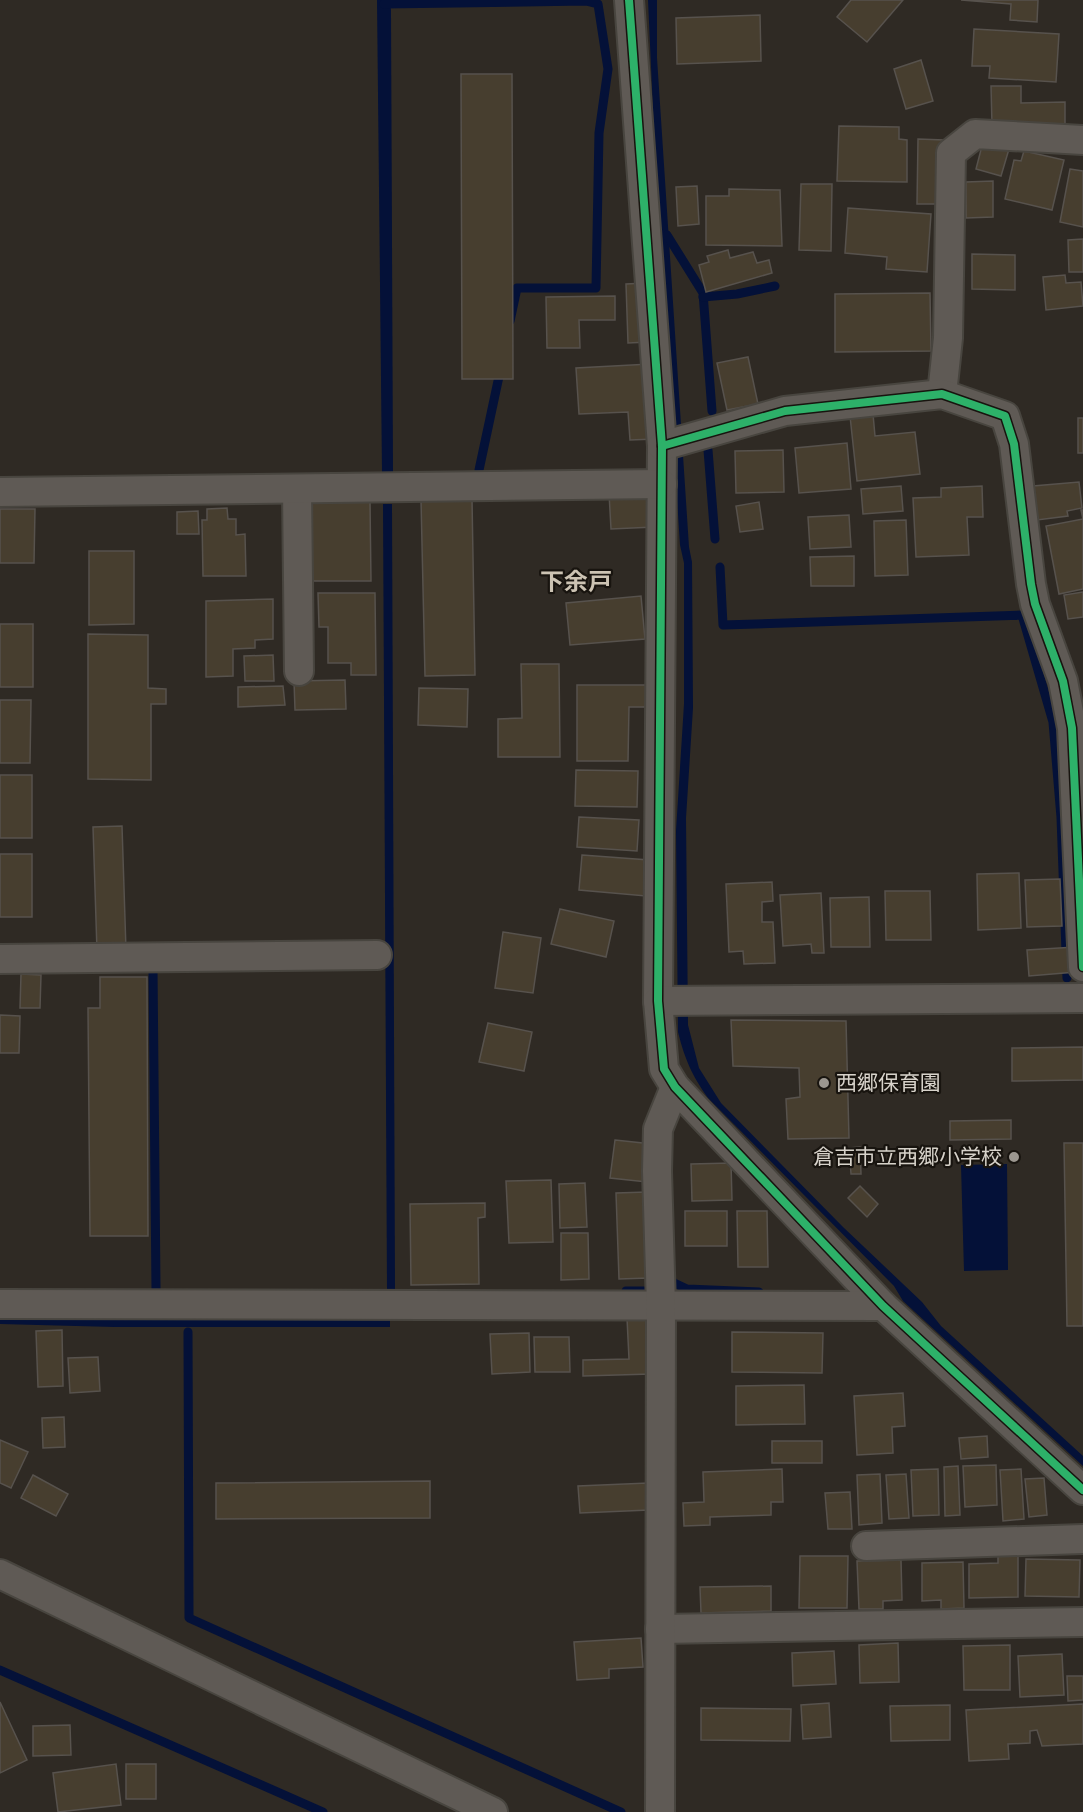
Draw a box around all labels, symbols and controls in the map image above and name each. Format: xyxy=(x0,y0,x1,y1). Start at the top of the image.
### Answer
district label: 下余戸 xyxy=(540,567,612,596)
place label: 西郷保育園 xyxy=(836,1070,941,1095)
marker: 西郷保育園 xyxy=(817,1076,831,1090)
place label: 倉吉市立西郷小学校 xyxy=(813,1144,1002,1169)
marker: 倉吉市立西郷小学校 xyxy=(1007,1150,1021,1164)

